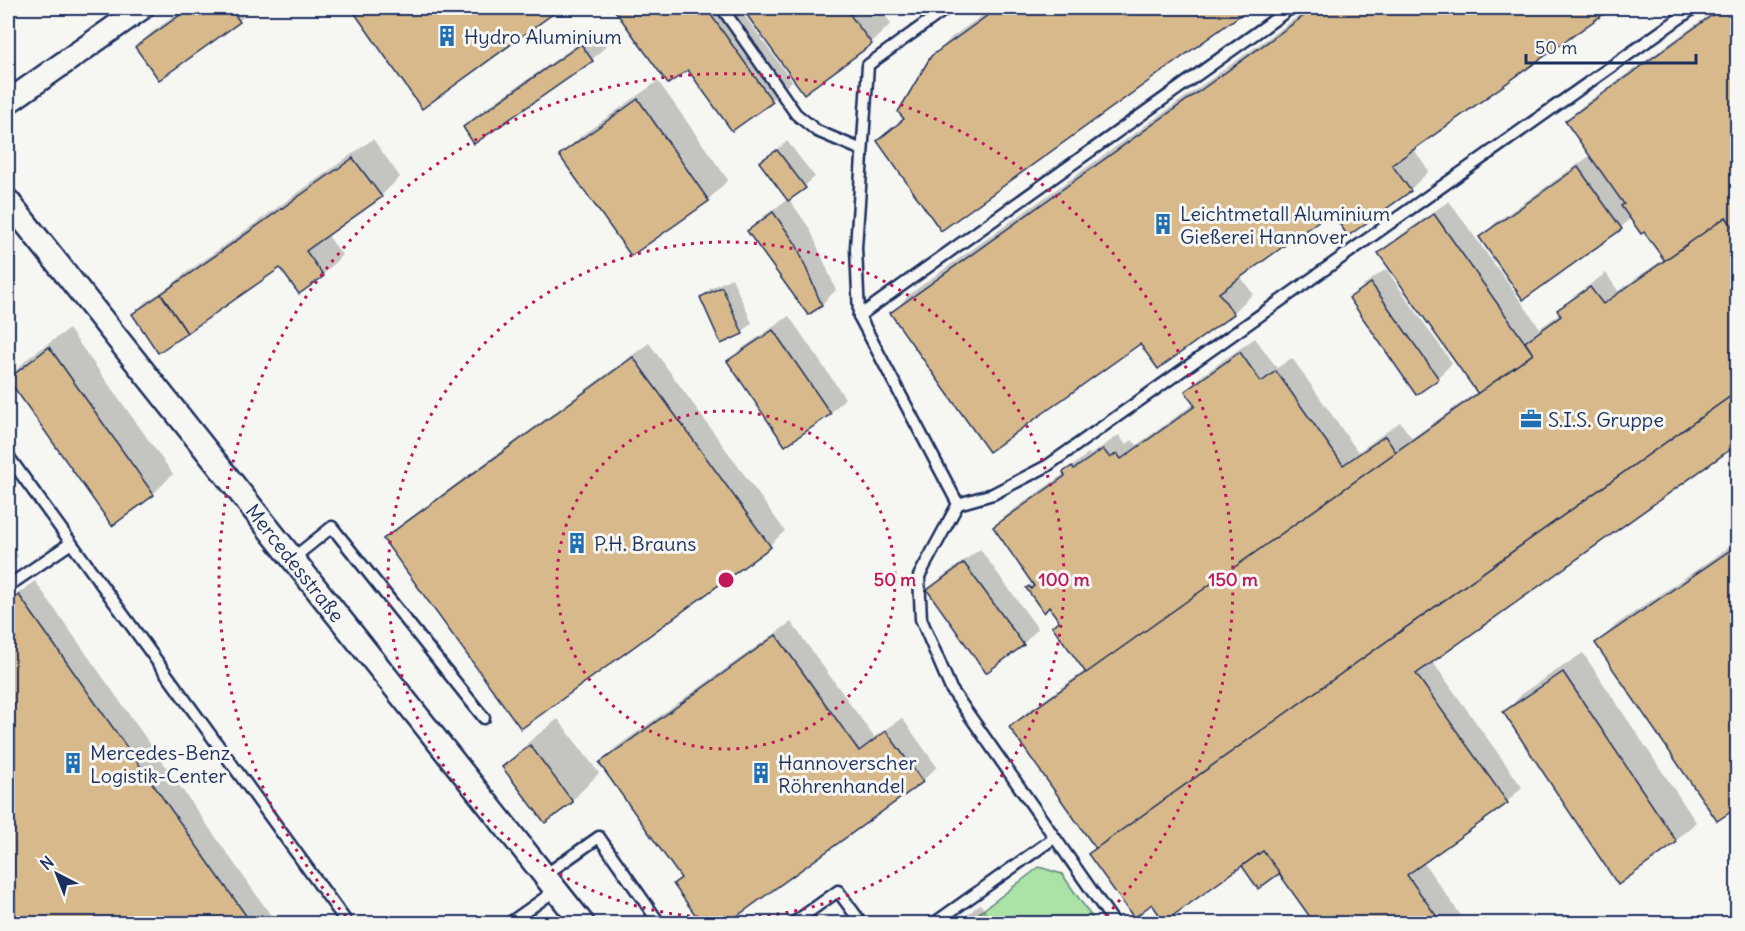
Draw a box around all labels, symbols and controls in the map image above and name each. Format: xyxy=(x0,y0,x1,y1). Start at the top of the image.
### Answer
building icon: Hydro Aluminium xyxy=(435,24,459,48)
place label: Hydro Aluminium xyxy=(464,24,622,49)
scale bar xyxy=(1526,27,1696,65)
text: 50 m xyxy=(1535,36,1577,59)
place label: Leichtmetall Aluminium Gießerei Hannover xyxy=(1180,201,1390,249)
building icon: Leichtmetall Aluminium Gießerei Hannover xyxy=(1151,212,1175,236)
office icon: S.I.S. Gruppe xyxy=(1519,407,1543,431)
place label: S.I.S. Gruppe xyxy=(1548,407,1664,432)
street label: Mercedesstraße xyxy=(241,498,350,627)
building icon: P.H. Brauns xyxy=(565,531,589,555)
place label: P.H. Brauns xyxy=(594,531,696,556)
text: 50 m xyxy=(874,568,916,591)
text: 100 m xyxy=(1039,568,1090,591)
text: 150 m xyxy=(1208,568,1258,591)
centre of rings xyxy=(716,570,736,590)
place label: Mercedes-Benz Logistik-Center xyxy=(90,740,230,788)
place label: Hannoverscher Röhrenhandel xyxy=(778,750,917,798)
building icon: Mercedes-Benz Logistik-Center xyxy=(61,751,85,775)
building icon: Hannoverscher Röhrenhandel xyxy=(749,761,773,785)
north arrow xyxy=(27,844,87,904)
text: N xyxy=(36,852,58,874)

